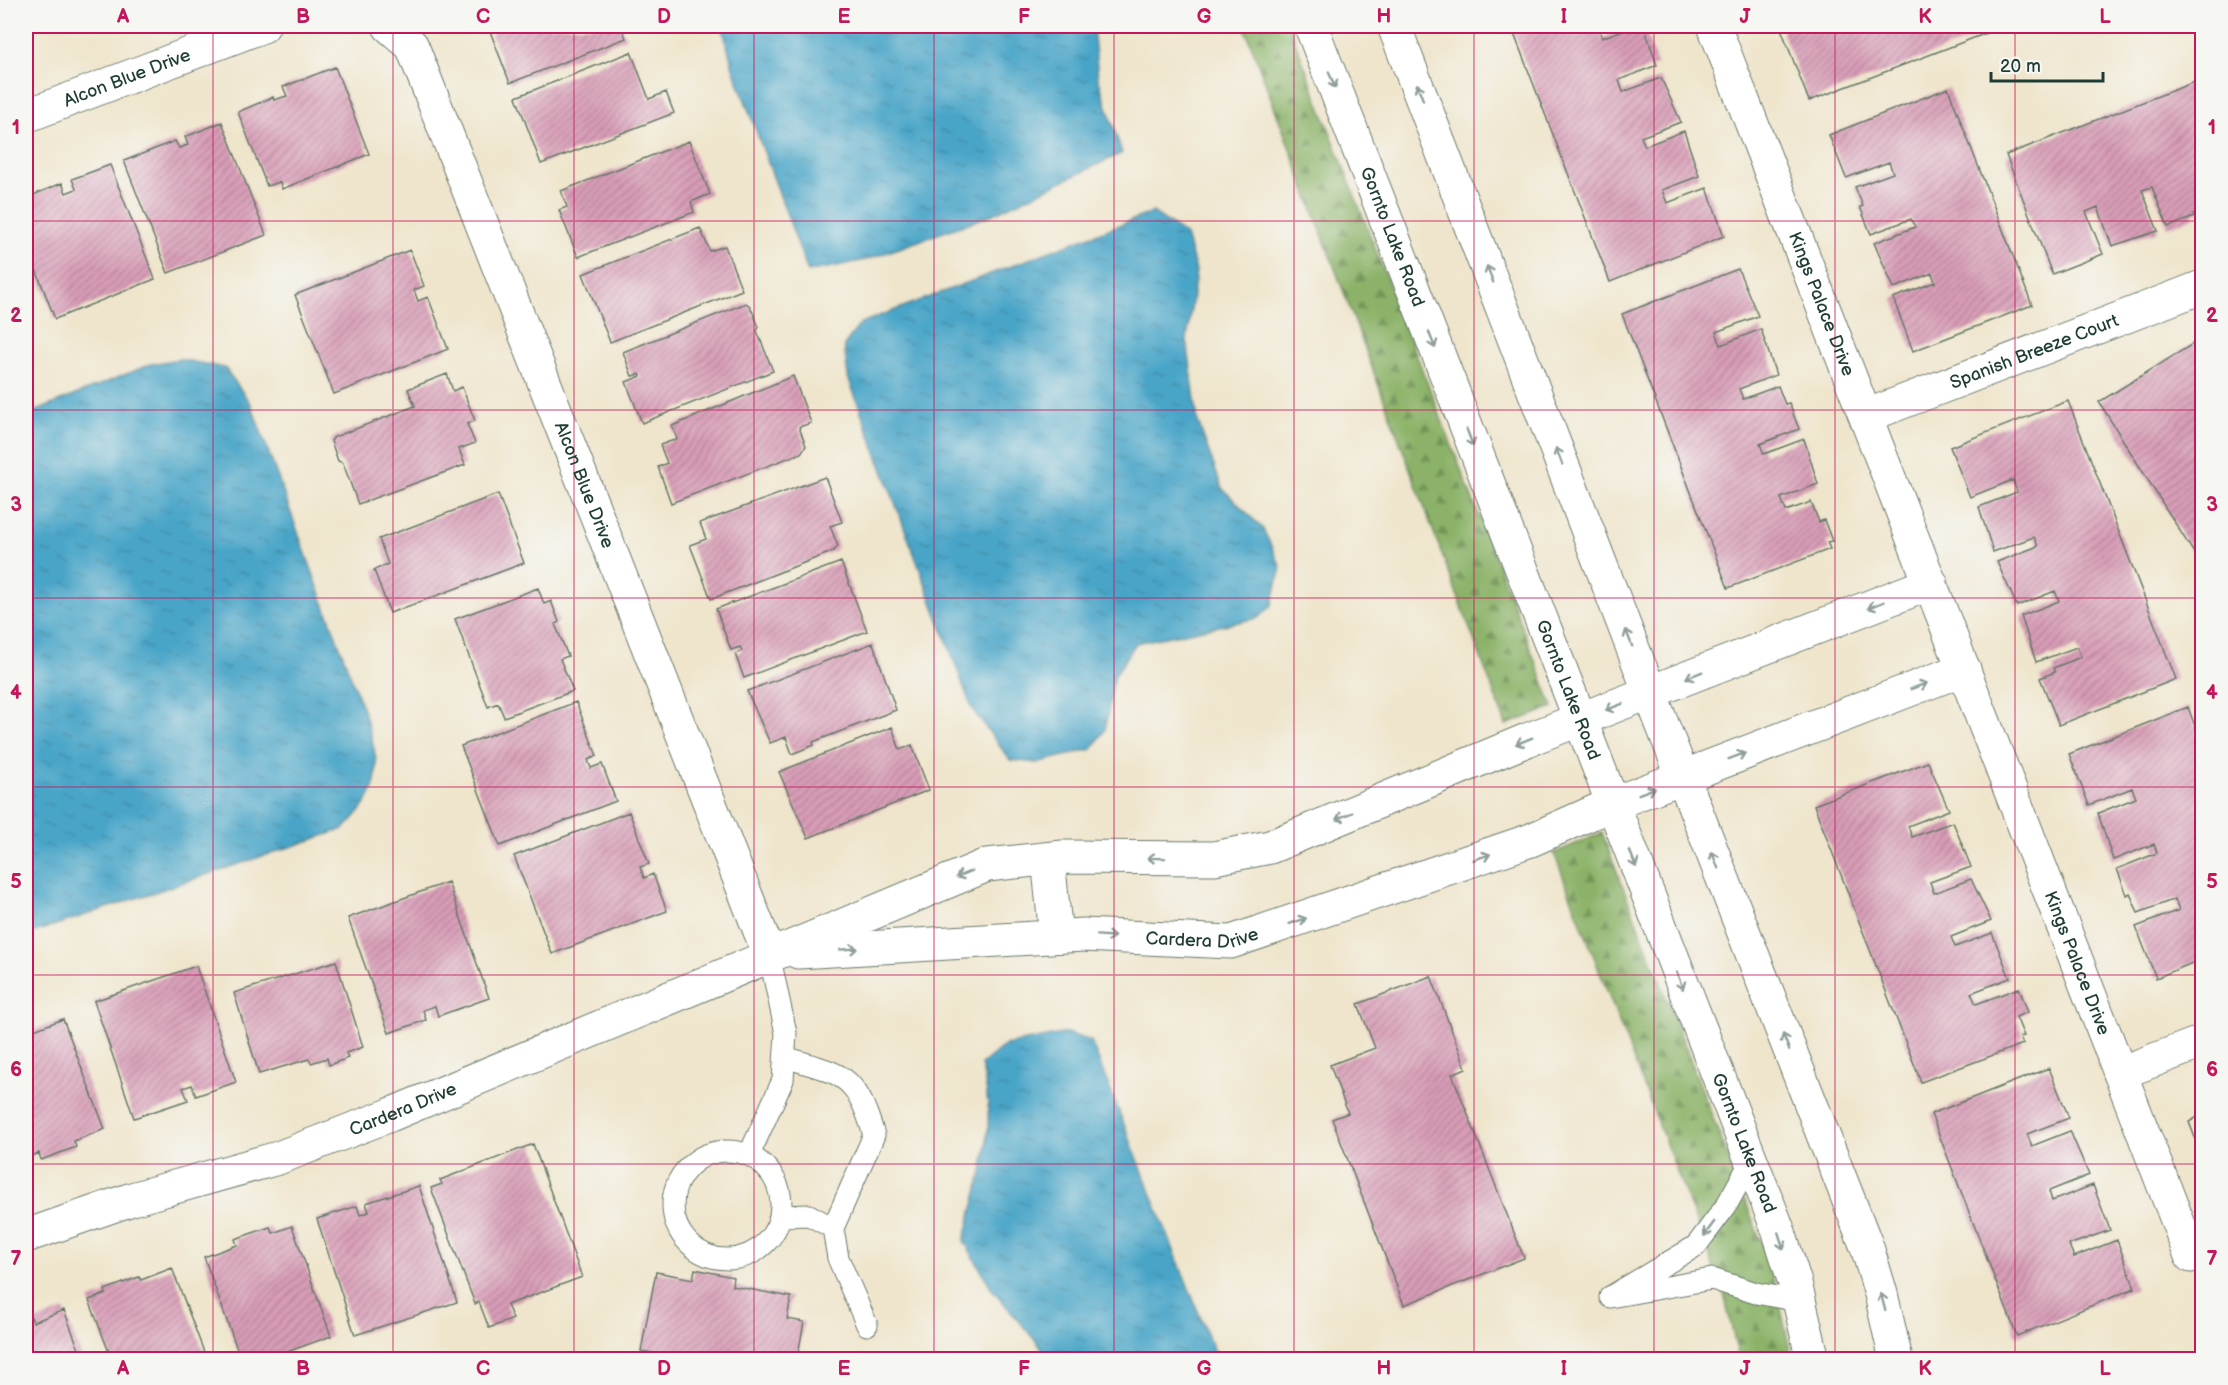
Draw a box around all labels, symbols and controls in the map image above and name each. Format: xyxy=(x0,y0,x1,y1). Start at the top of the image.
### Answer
text: A xyxy=(116,5,130,29)
text: B xyxy=(296,5,310,29)
text: C xyxy=(476,5,490,29)
text: D xyxy=(657,5,671,29)
text: E xyxy=(838,5,851,29)
text: F xyxy=(1018,5,1030,29)
text: G xyxy=(1197,5,1212,29)
text: H xyxy=(1377,5,1391,29)
text: I xyxy=(1561,5,1567,29)
text: J xyxy=(1740,5,1752,29)
text: K xyxy=(1918,5,1932,29)
text: L xyxy=(2099,5,2111,29)
street label: Alcon Blue Drive xyxy=(61,44,194,111)
scale bar xyxy=(1991,45,2104,83)
text: 20 m xyxy=(2000,56,2041,77)
one-way arrow xyxy=(1327,70,1338,89)
one-way arrow xyxy=(1414,83,1425,102)
text: 1 xyxy=(12,116,20,140)
text: 1 xyxy=(2208,116,2216,140)
street label: Gornto Lake Road xyxy=(1356,164,1429,310)
street label: Kings Palace Drive xyxy=(1784,229,1859,379)
one-way arrow xyxy=(1483,265,1494,284)
text: 2 xyxy=(10,304,22,328)
text: 2 xyxy=(2206,304,2218,328)
street label: Spanish Breeze Court xyxy=(1947,310,2122,393)
one-way arrow xyxy=(1427,331,1438,349)
street label: Alcon Blue Drive xyxy=(550,419,619,551)
one-way arrow xyxy=(1465,428,1476,447)
one-way arrow xyxy=(1553,447,1564,466)
text: 3 xyxy=(10,493,22,517)
text: 3 xyxy=(2206,493,2218,517)
one-way arrow xyxy=(1867,600,1886,611)
street label: Gornto Lake Road xyxy=(1532,617,1605,763)
one-way arrow xyxy=(1623,630,1634,648)
one-way arrow xyxy=(1686,671,1704,682)
one-way arrow xyxy=(1910,680,1928,691)
text: 4 xyxy=(10,681,22,705)
text: 4 xyxy=(2206,681,2218,705)
one-way arrow xyxy=(1606,702,1624,713)
one-way arrow xyxy=(1515,736,1534,747)
one-way arrow xyxy=(1728,750,1746,761)
one-way arrow xyxy=(1637,784,1656,795)
one-way arrow xyxy=(1335,811,1354,822)
one-way arrow xyxy=(1628,849,1639,868)
one-way arrow xyxy=(1472,851,1491,862)
one-way arrow xyxy=(1147,852,1167,864)
one-way arrow xyxy=(1709,852,1720,870)
one-way arrow xyxy=(955,869,973,880)
text: 5 xyxy=(10,870,22,894)
text: 5 xyxy=(2206,870,2218,894)
street label: Kings Palace Drive xyxy=(2040,888,2115,1038)
one-way arrow xyxy=(1288,915,1307,926)
street label: Cardera Drive xyxy=(1145,923,1261,952)
one-way arrow xyxy=(1096,931,1116,942)
one-way arrow xyxy=(838,943,858,954)
one-way arrow xyxy=(1676,971,1687,990)
one-way arrow xyxy=(1780,1033,1791,1052)
text: 6 xyxy=(10,1058,22,1082)
text: 6 xyxy=(2206,1058,2218,1082)
street label: Gornto Lake Road xyxy=(1708,1070,1781,1216)
street label: Cardera Drive xyxy=(346,1078,460,1140)
one-way arrow xyxy=(1703,1220,1715,1236)
one-way arrow xyxy=(1777,1231,1788,1250)
text: 7 xyxy=(10,1247,22,1271)
text: 7 xyxy=(2206,1247,2218,1271)
one-way arrow xyxy=(1877,1293,1889,1312)
text: A xyxy=(116,1357,130,1381)
text: B xyxy=(296,1357,310,1381)
text: C xyxy=(476,1357,490,1381)
text: D xyxy=(657,1357,671,1381)
text: E xyxy=(838,1357,851,1381)
text: F xyxy=(1018,1357,1030,1381)
text: G xyxy=(1197,1357,1212,1381)
text: H xyxy=(1377,1357,1391,1381)
text: I xyxy=(1561,1357,1567,1381)
text: J xyxy=(1740,1357,1752,1381)
text: K xyxy=(1918,1357,1932,1381)
text: L xyxy=(2099,1357,2111,1381)

